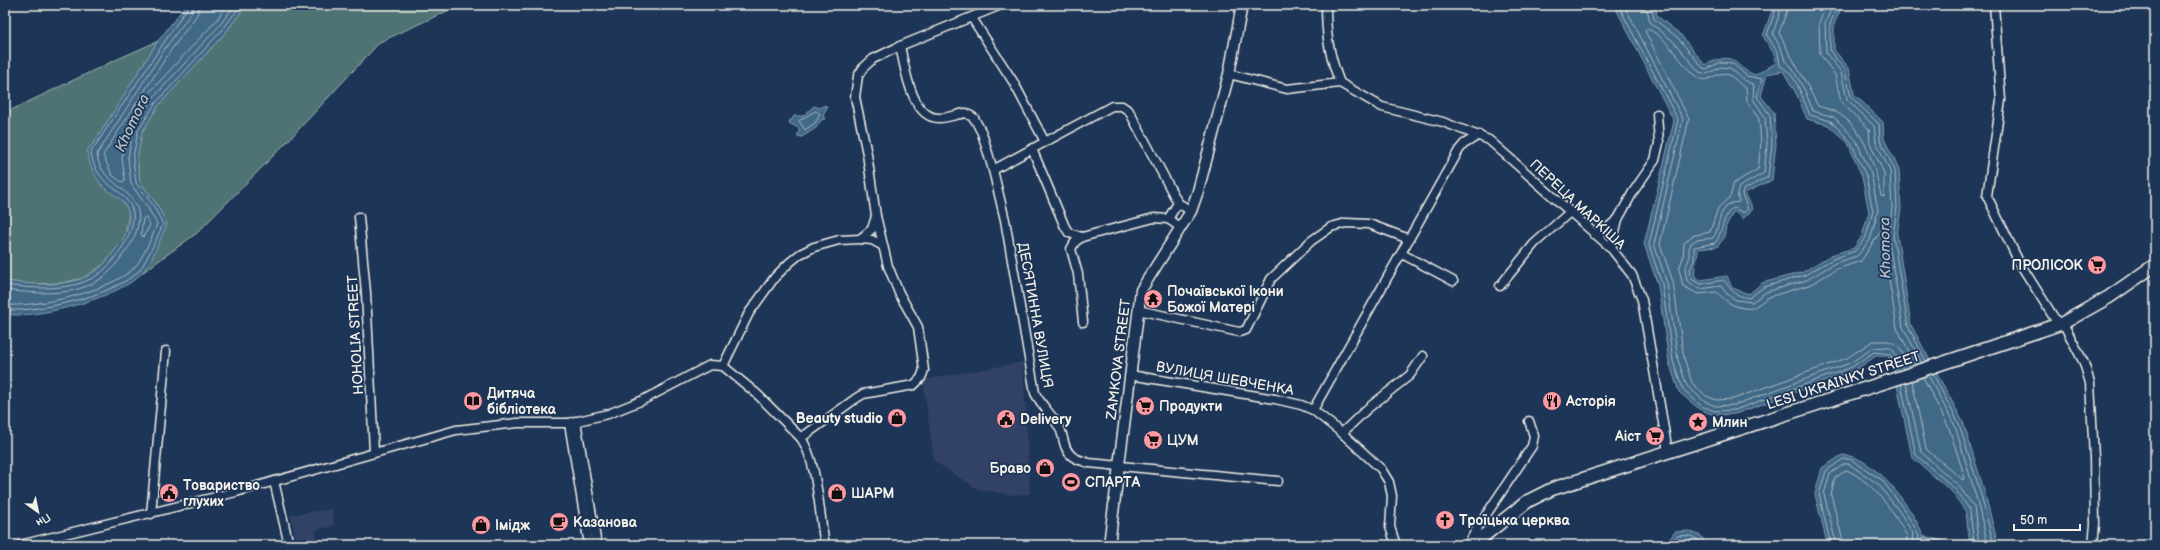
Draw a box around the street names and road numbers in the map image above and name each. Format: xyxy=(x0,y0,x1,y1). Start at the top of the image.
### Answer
street label: ПЕРЕЦА МАРКІША xyxy=(1526,156,1629,253)
street label: ДЕСЯТИННА ВУЛИЦЯ xyxy=(1014,241,1057,389)
street label: HOHOLIA STREET xyxy=(344,274,367,395)
street label: ZAMKOVA STREET xyxy=(1103,297,1134,421)
street label: LESI UKRAINKY STREET xyxy=(1764,347,1923,413)
street label: ВУЛИЦЯ ШЕВЧЕНКА xyxy=(1155,358,1296,399)

